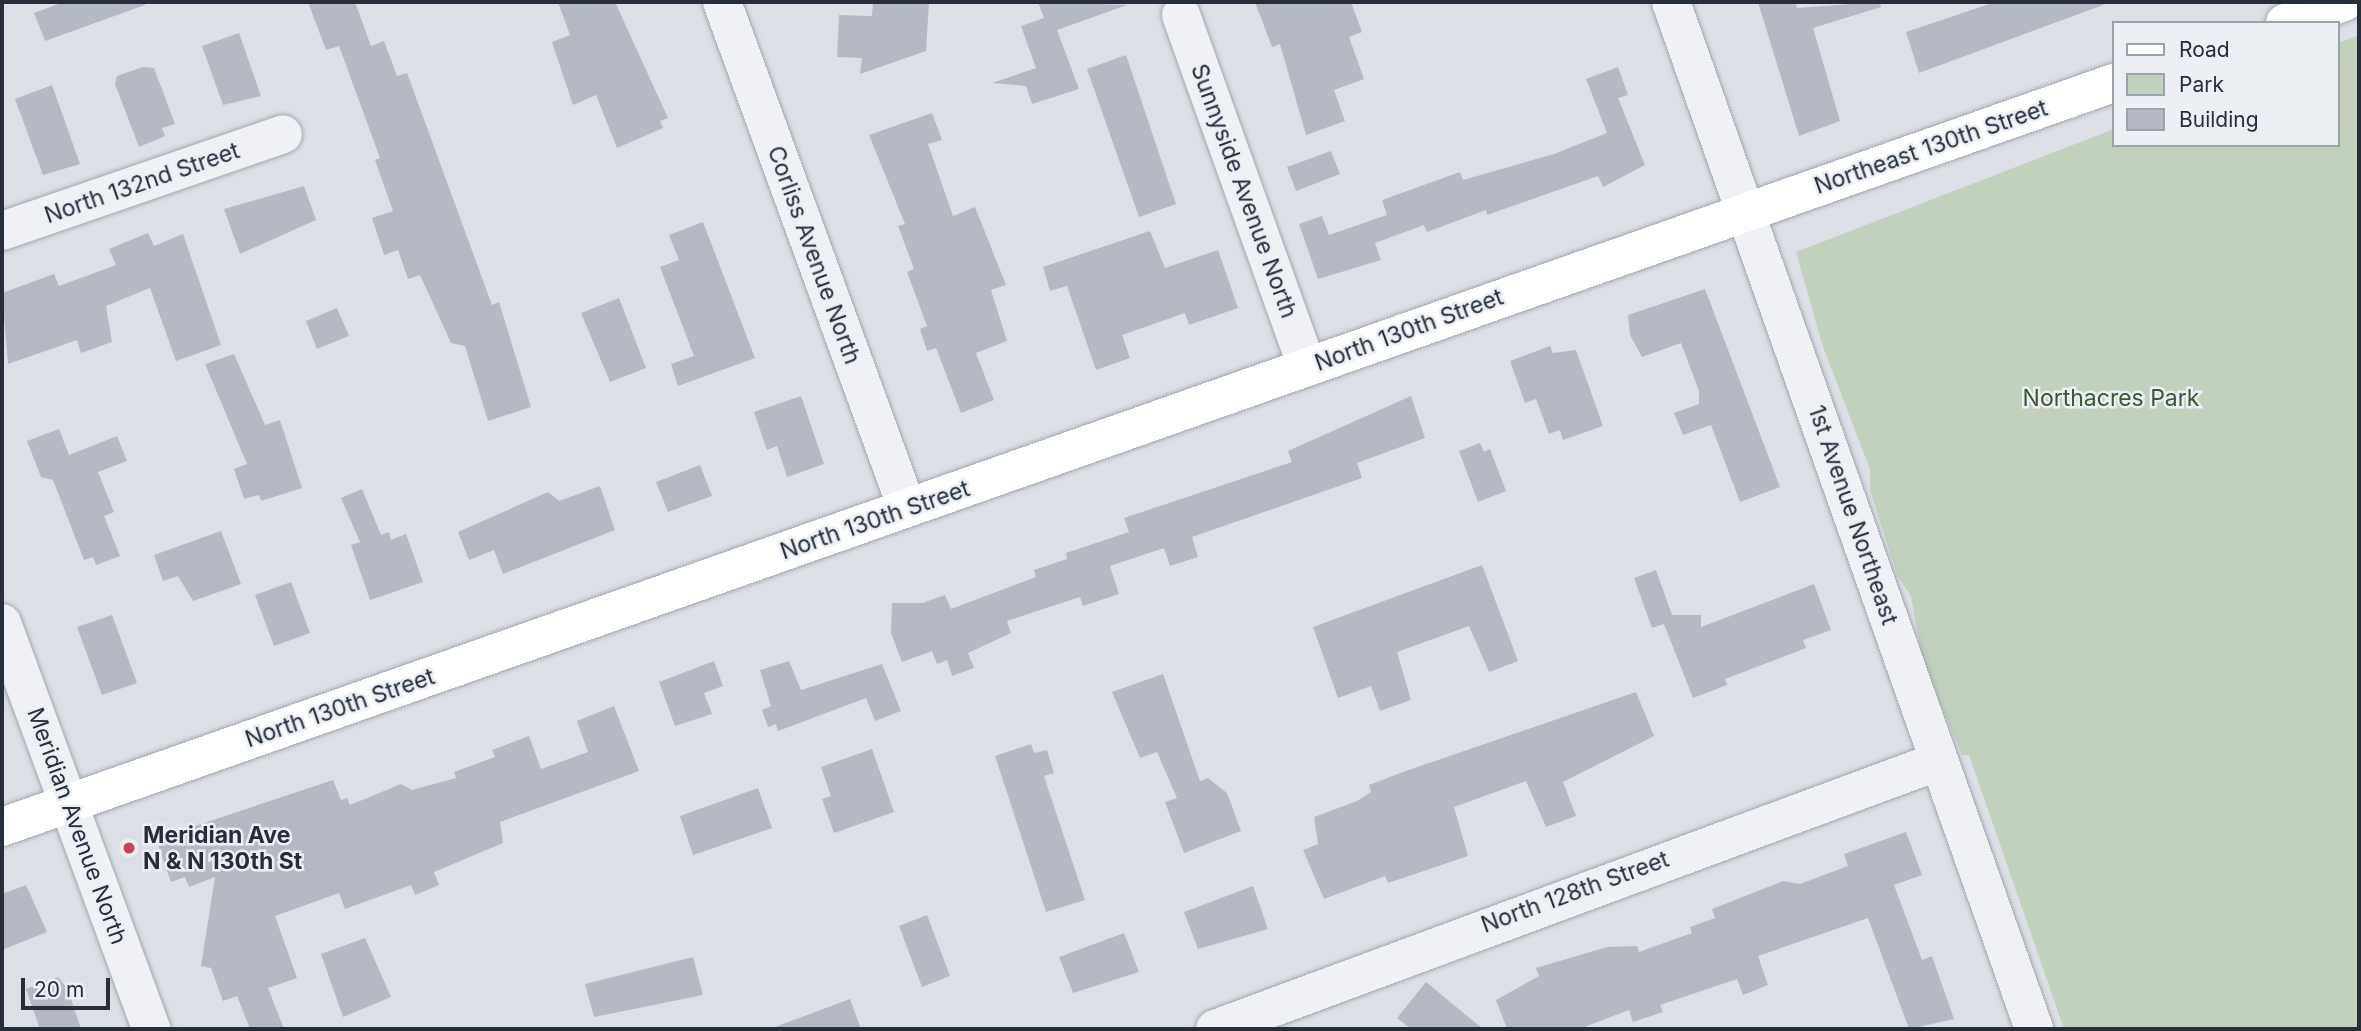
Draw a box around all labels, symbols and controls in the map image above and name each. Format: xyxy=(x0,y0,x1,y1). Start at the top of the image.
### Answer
legend xyxy=(2112,21,2340,147)
text: Road xyxy=(2179,37,2230,62)
street label: Sunnyside Avenue North xyxy=(1185,60,1303,322)
text: Park xyxy=(2179,72,2224,97)
street label: Northeast 130th Street xyxy=(1811,94,2051,200)
text: Building xyxy=(2179,107,2259,132)
street label: North 132nd Street xyxy=(41,137,243,229)
street label: Corliss Avenue North xyxy=(762,142,866,368)
street label: North 130th Street xyxy=(1311,283,1507,377)
park label: Northacres Park xyxy=(2023,384,2199,412)
street label: 1st Avenue Northeast xyxy=(1802,402,1904,628)
street label: North 130th Street xyxy=(777,475,973,565)
street label: North 130th Street xyxy=(242,663,438,753)
street label: Meridian Avenue North xyxy=(21,704,133,948)
place label: Meridian Ave N & N 130th St xyxy=(143,821,302,875)
marker: Meridian Ave N & N 130th St xyxy=(121,840,137,856)
street label: North 128th Street xyxy=(1477,845,1673,939)
scale bar xyxy=(24,964,114,1008)
text: 20 m xyxy=(34,977,84,1002)

